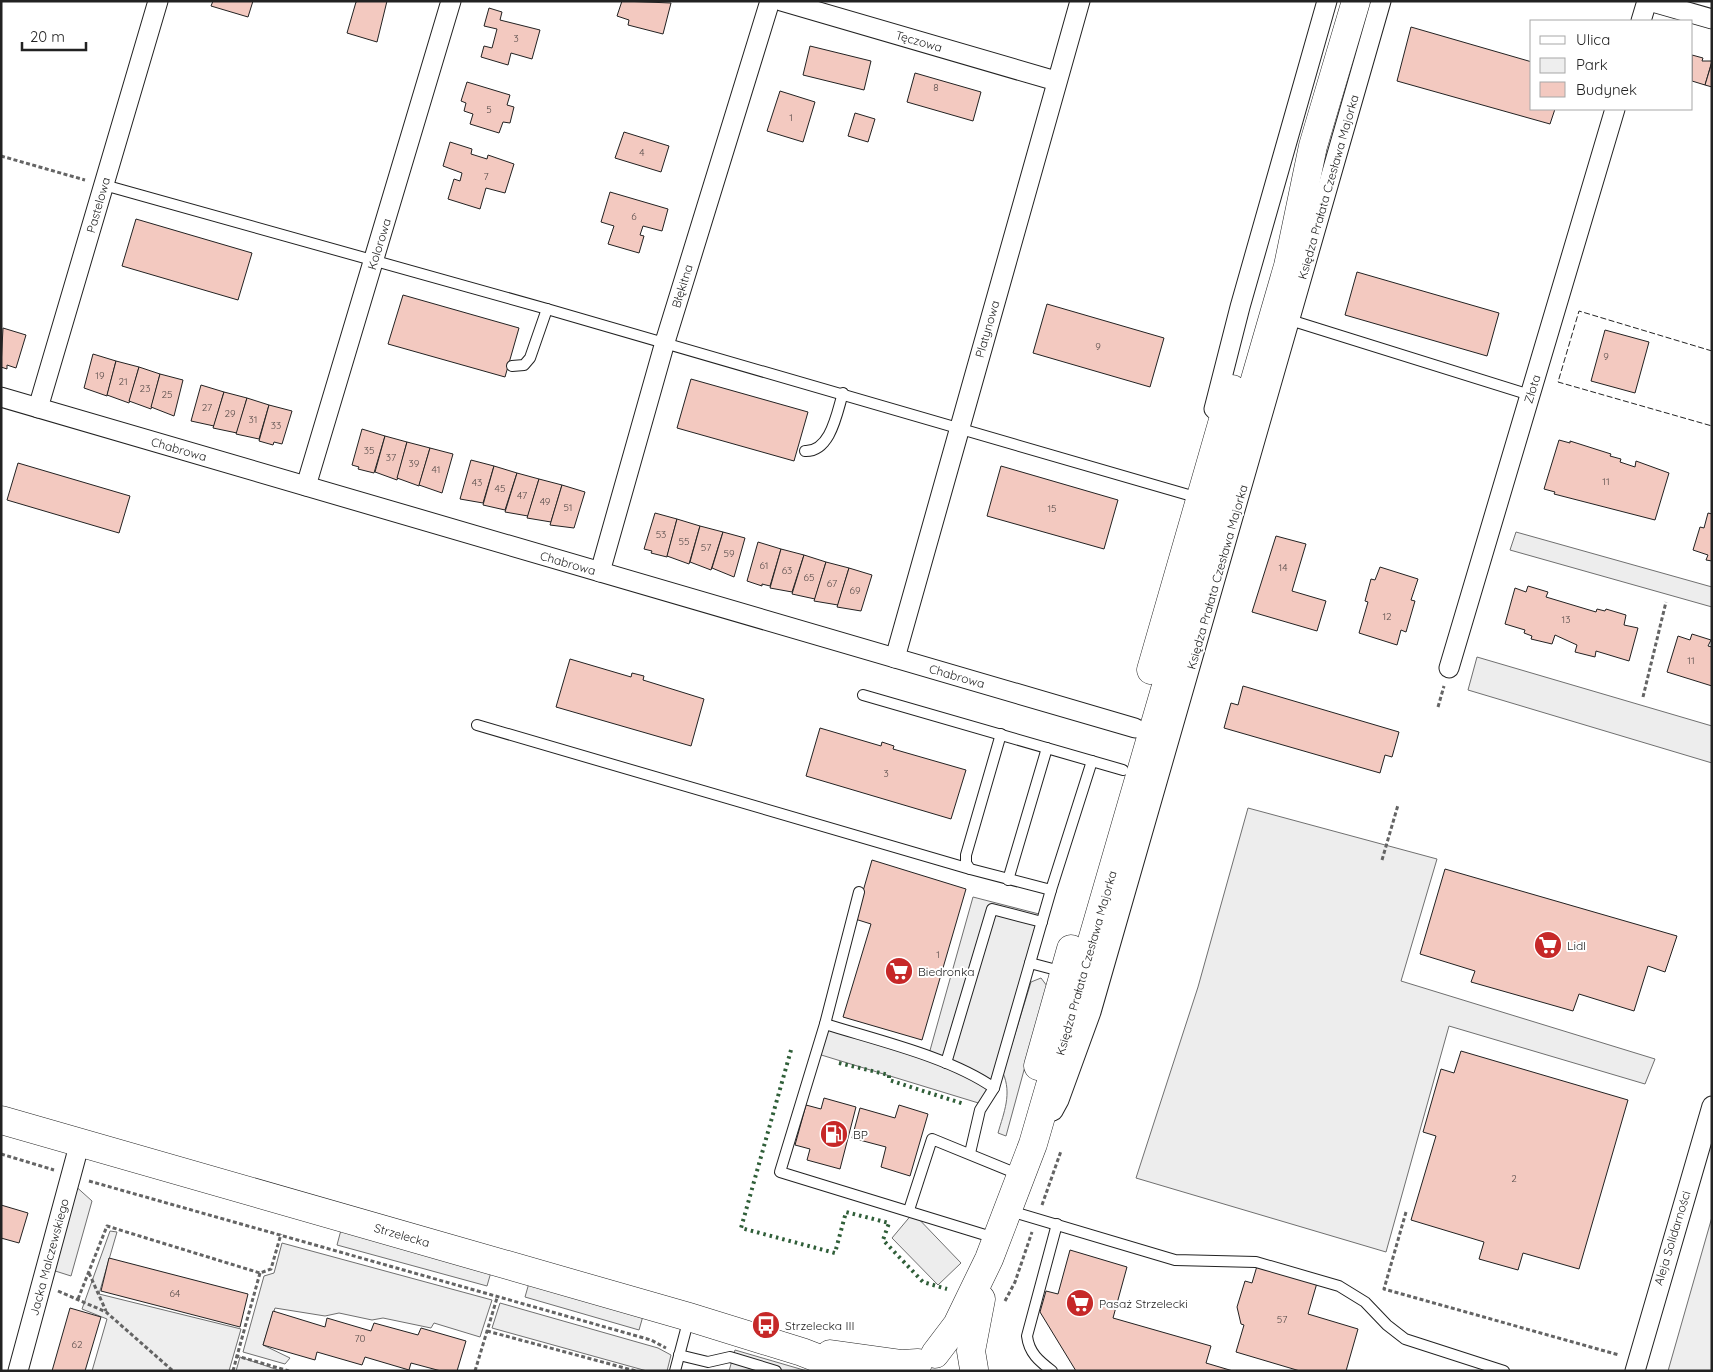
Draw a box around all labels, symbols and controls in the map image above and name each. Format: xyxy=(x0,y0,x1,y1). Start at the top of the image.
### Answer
scale bar xyxy=(22,20,86,52)
legend xyxy=(1530,20,1693,110)
text: 20 m xyxy=(30,27,65,46)
street label: Tęczowa xyxy=(894,27,944,55)
text: Ulica xyxy=(1576,30,1610,49)
house number: 3 xyxy=(513,32,519,45)
text: Park xyxy=(1576,55,1608,74)
text: Budynek xyxy=(1576,80,1637,99)
house number: 8 xyxy=(933,81,939,94)
street label: Księdza Prałata Czesława Majorka xyxy=(1294,93,1362,281)
house number: 5 xyxy=(486,103,492,116)
house number: 1 xyxy=(789,111,793,124)
house number: 4 xyxy=(639,146,645,159)
house number: 7 xyxy=(483,170,489,183)
street label: Pastelowa xyxy=(83,176,113,234)
house number: 6 xyxy=(631,210,637,223)
street label: Kolorowa xyxy=(364,216,394,272)
street label: Błękitna xyxy=(668,262,696,310)
street label: Platynowa xyxy=(972,299,1002,359)
house number: 9 xyxy=(1095,340,1101,353)
house number: 9 xyxy=(1603,350,1609,363)
house number: 19 xyxy=(95,369,105,382)
street label: Złota xyxy=(1521,373,1543,405)
house number: 21 xyxy=(118,375,128,388)
house number: 23 xyxy=(140,382,150,395)
house number: 25 xyxy=(162,388,173,401)
house number: 27 xyxy=(202,401,212,414)
house number: 29 xyxy=(224,407,236,420)
house number: 31 xyxy=(249,413,257,426)
house number: 33 xyxy=(271,419,281,432)
street label: Chabrowa xyxy=(149,434,209,464)
house number: 35 xyxy=(364,444,374,457)
house number: 37 xyxy=(386,451,396,464)
house number: 39 xyxy=(409,457,420,470)
house number: 41 xyxy=(432,463,440,476)
house number: 11 xyxy=(1602,475,1610,488)
house number: 43 xyxy=(472,476,482,489)
house number: 45 xyxy=(495,482,505,495)
street label: Księdza Prałata Czesława Majorka xyxy=(1183,483,1251,671)
house number: 47 xyxy=(517,489,527,502)
house number: 49 xyxy=(540,495,551,508)
house number: 51 xyxy=(563,501,573,514)
house number: 15 xyxy=(1047,502,1057,515)
house number: 53 xyxy=(656,528,666,541)
house number: 55 xyxy=(679,535,689,548)
house number: 57 xyxy=(701,541,711,554)
house number: 59 xyxy=(723,547,735,560)
street label: Chabrowa xyxy=(538,548,598,578)
house number: 61 xyxy=(759,559,769,572)
house number: 14 xyxy=(1279,561,1287,574)
house number: 63 xyxy=(782,564,792,577)
house number: 65 xyxy=(804,571,814,584)
house number: 67 xyxy=(827,577,837,590)
house number: 69 xyxy=(850,584,861,597)
house number: 12 xyxy=(1382,610,1392,623)
house number: 13 xyxy=(1562,613,1570,626)
house number: 11 xyxy=(1687,654,1695,667)
street label: Chabrowa xyxy=(927,661,987,691)
house number: 3 xyxy=(883,767,889,780)
street label: Księdza Prałata Czesława Majorka xyxy=(1052,869,1120,1057)
supermarket icon: Lidl xyxy=(1533,930,1563,960)
place label: Lidl xyxy=(1567,938,1586,953)
house number: 1 xyxy=(936,948,940,961)
supermarket icon: Biedronka xyxy=(884,956,914,986)
place label: Biedronka xyxy=(918,964,975,979)
fuel station icon: BP xyxy=(819,1119,849,1149)
place label: BP xyxy=(853,1127,868,1142)
house number: 2 xyxy=(1511,1172,1517,1185)
street label: Aleja Solidarności xyxy=(1650,1189,1694,1287)
street label: Jacka Malczewskiego xyxy=(26,1197,72,1317)
street label: Strzelecka xyxy=(372,1220,432,1250)
house number: 64 xyxy=(170,1287,180,1300)
supermarket icon: Pasaż Strzelecki xyxy=(1065,1288,1095,1318)
place label: Pasaż Strzelecki xyxy=(1099,1296,1188,1311)
bus stop icon: Strzelecka III xyxy=(751,1310,781,1340)
house number: 57 xyxy=(1277,1313,1287,1326)
place label: Strzelecka III xyxy=(785,1318,854,1333)
house number: 70 xyxy=(354,1332,366,1345)
house number: 62 xyxy=(72,1338,83,1351)

